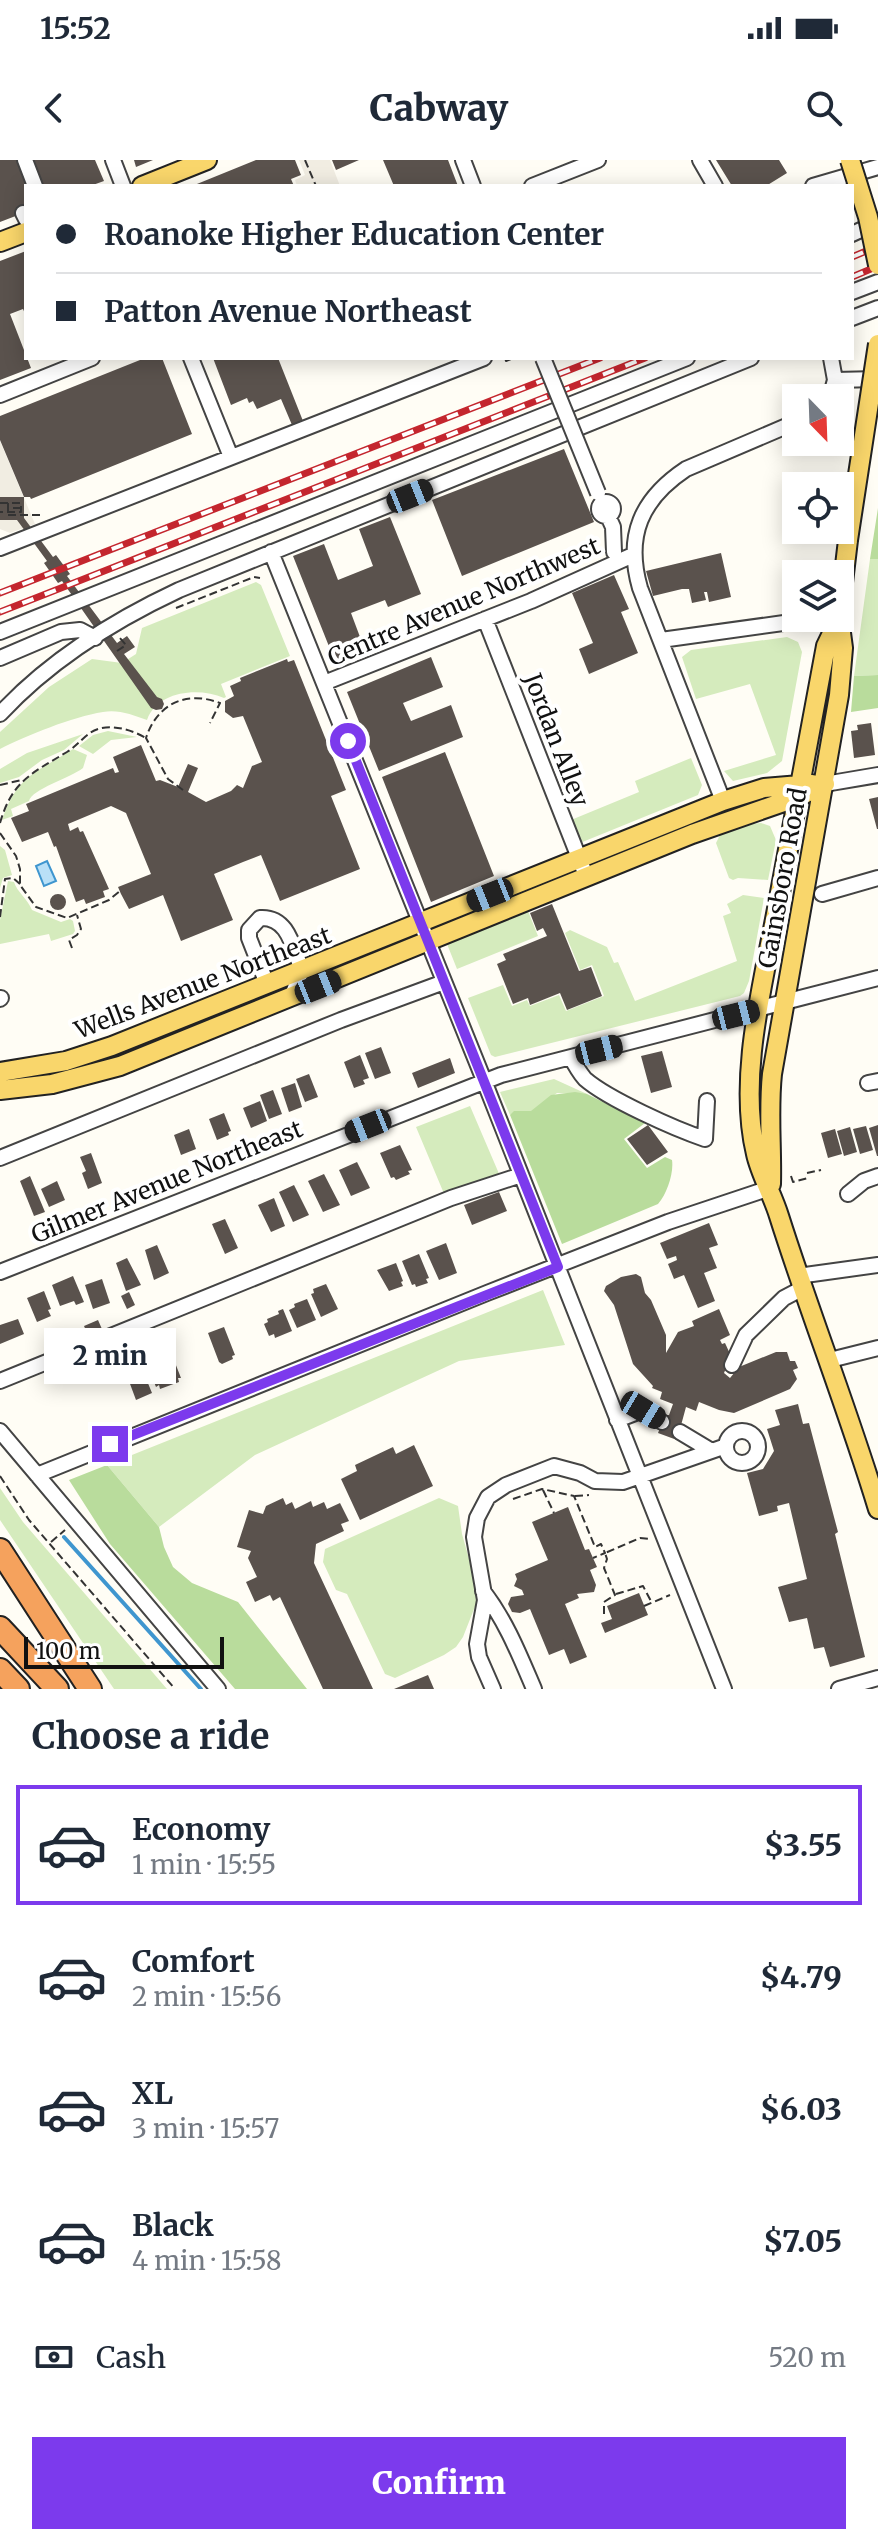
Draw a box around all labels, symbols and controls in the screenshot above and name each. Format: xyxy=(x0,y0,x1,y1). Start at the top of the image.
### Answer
text: 15:52 xyxy=(40,9,111,47)
icon: back xyxy=(32,86,76,130)
text: Cabway xyxy=(370,86,508,131)
icon: search xyxy=(802,86,846,130)
text: Roanoke Higher Education Center xyxy=(104,215,604,253)
text: Patton Avenue Northeast xyxy=(104,292,472,330)
north arrow xyxy=(782,384,854,456)
map controls xyxy=(782,384,854,632)
button: locate xyxy=(782,472,854,544)
car xyxy=(383,476,437,516)
street label: Centre Avenue Northwest xyxy=(323,530,605,673)
button: layers xyxy=(782,560,854,632)
street label: Jordan Alley xyxy=(517,668,596,811)
route start xyxy=(330,723,366,759)
street label: Gainsboro Road xyxy=(751,785,814,970)
car xyxy=(463,875,517,915)
street label: Wells Avenue Northeast xyxy=(69,919,336,1046)
car xyxy=(291,967,345,1007)
car xyxy=(710,998,762,1032)
car xyxy=(573,1033,625,1067)
car xyxy=(341,1106,395,1146)
street label: Gilmer Avenue Northeast xyxy=(27,1113,308,1250)
callout: 2 min xyxy=(44,1328,176,1384)
text: 2 min xyxy=(73,1339,147,1372)
car xyxy=(616,1387,670,1433)
route end xyxy=(92,1426,128,1462)
scale bar xyxy=(24,1633,224,1669)
text: 100 m xyxy=(36,1637,101,1665)
text: Choose a ride xyxy=(32,1714,269,1759)
icon: car xyxy=(36,1809,108,1881)
text: Economy xyxy=(132,1810,270,1848)
text: $3.55 xyxy=(764,1826,842,1864)
text: 1 min · 15:55 xyxy=(132,1848,276,1881)
icon: car xyxy=(36,1941,108,2013)
text: Comfort xyxy=(132,1942,255,1980)
text: $4.79 xyxy=(760,1958,842,1996)
text: 2 min · 15:56 xyxy=(132,1980,281,2013)
icon: car xyxy=(36,2073,108,2145)
text: XL xyxy=(132,2074,173,2112)
text: $6.03 xyxy=(760,2090,842,2128)
text: 3 min · 15:57 xyxy=(132,2112,279,2145)
icon: car xyxy=(36,2205,108,2277)
text: Black xyxy=(132,2206,214,2244)
text: $7.05 xyxy=(763,2222,842,2260)
text: 4 min · 15:58 xyxy=(132,2244,282,2277)
icon: cash xyxy=(32,2335,76,2379)
text: Cash xyxy=(96,2338,166,2376)
text: 520 m xyxy=(768,2341,846,2374)
button: Confirm xyxy=(32,2437,846,2529)

